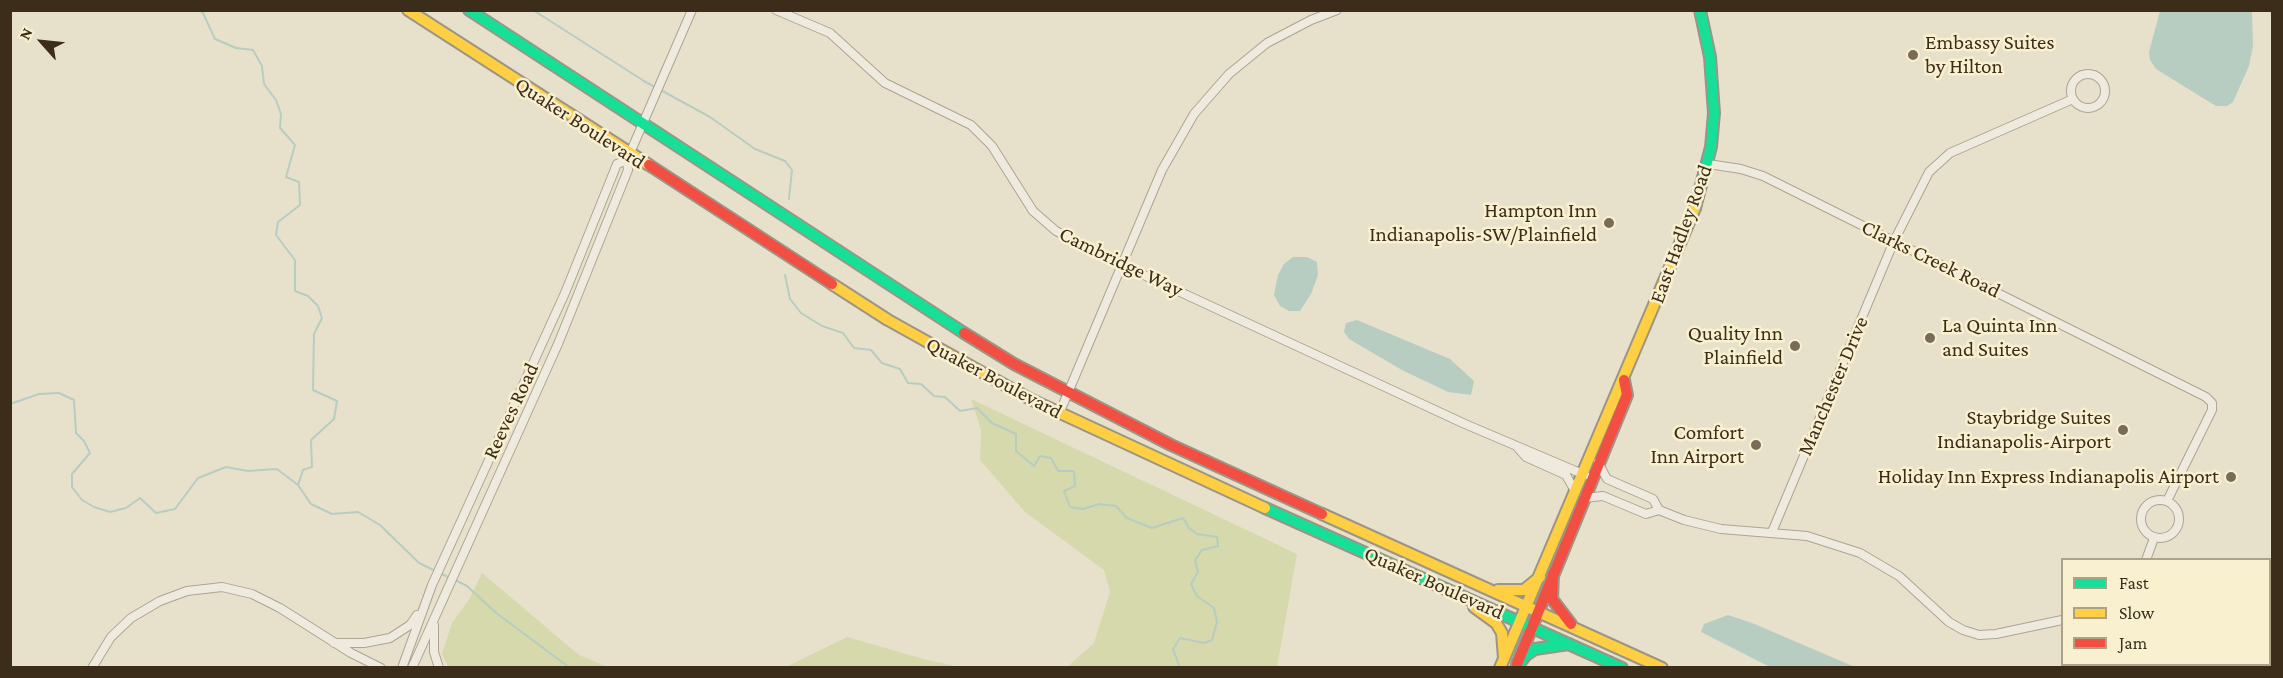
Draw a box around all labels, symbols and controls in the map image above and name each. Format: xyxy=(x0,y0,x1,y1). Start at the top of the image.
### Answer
north arrow xyxy=(12,12,72,72)
text: N xyxy=(15,25,36,42)
place label: Embassy Suites by Hilton xyxy=(1925,30,2055,80)
marker: Embassy Suites by Hilton xyxy=(1906,48,1920,62)
street label: Quaker Boulevard xyxy=(510,71,650,175)
street label: East Hadley Road xyxy=(1644,161,1718,307)
place label: Hampton Inn Indianapolis-SW/Plainfield xyxy=(1369,198,1597,248)
street label: Clarks Creek Road xyxy=(1857,214,2005,304)
marker: Hampton Inn Indianapolis-SW/Plainfield xyxy=(1602,216,1616,230)
street label: Cambridge Way xyxy=(1055,221,1187,303)
street label: Manchester Drive xyxy=(1792,313,1874,459)
place label: La Quinta Inn and Suites xyxy=(1942,313,2058,363)
place label: Quality Inn Plainfield xyxy=(1688,321,1783,371)
marker: La Quinta Inn and Suites xyxy=(1923,331,1937,345)
street label: Quaker Boulevard xyxy=(922,332,1066,424)
marker: Quality Inn Plainfield xyxy=(1788,339,1802,353)
street label: Reeves Road xyxy=(478,359,544,463)
place label: Staybridge Suites Indianapolis-Airport xyxy=(1937,405,2111,455)
place label: Comfort Inn Airport xyxy=(1650,420,1744,470)
marker: Staybridge Suites Indianapolis-Airport xyxy=(2116,423,2130,437)
marker: Comfort Inn Airport xyxy=(1749,438,1763,452)
place label: Holiday Inn Express Indianapolis Airport xyxy=(1878,464,2219,490)
marker: Holiday Inn Express Indianapolis Airport xyxy=(2224,470,2238,484)
street label: Quaker Boulevard xyxy=(1360,541,1508,625)
legend xyxy=(2061,558,2271,666)
text: Fast xyxy=(2119,573,2149,593)
text: Slow xyxy=(2119,603,2154,623)
text: Jam xyxy=(2119,633,2147,653)

